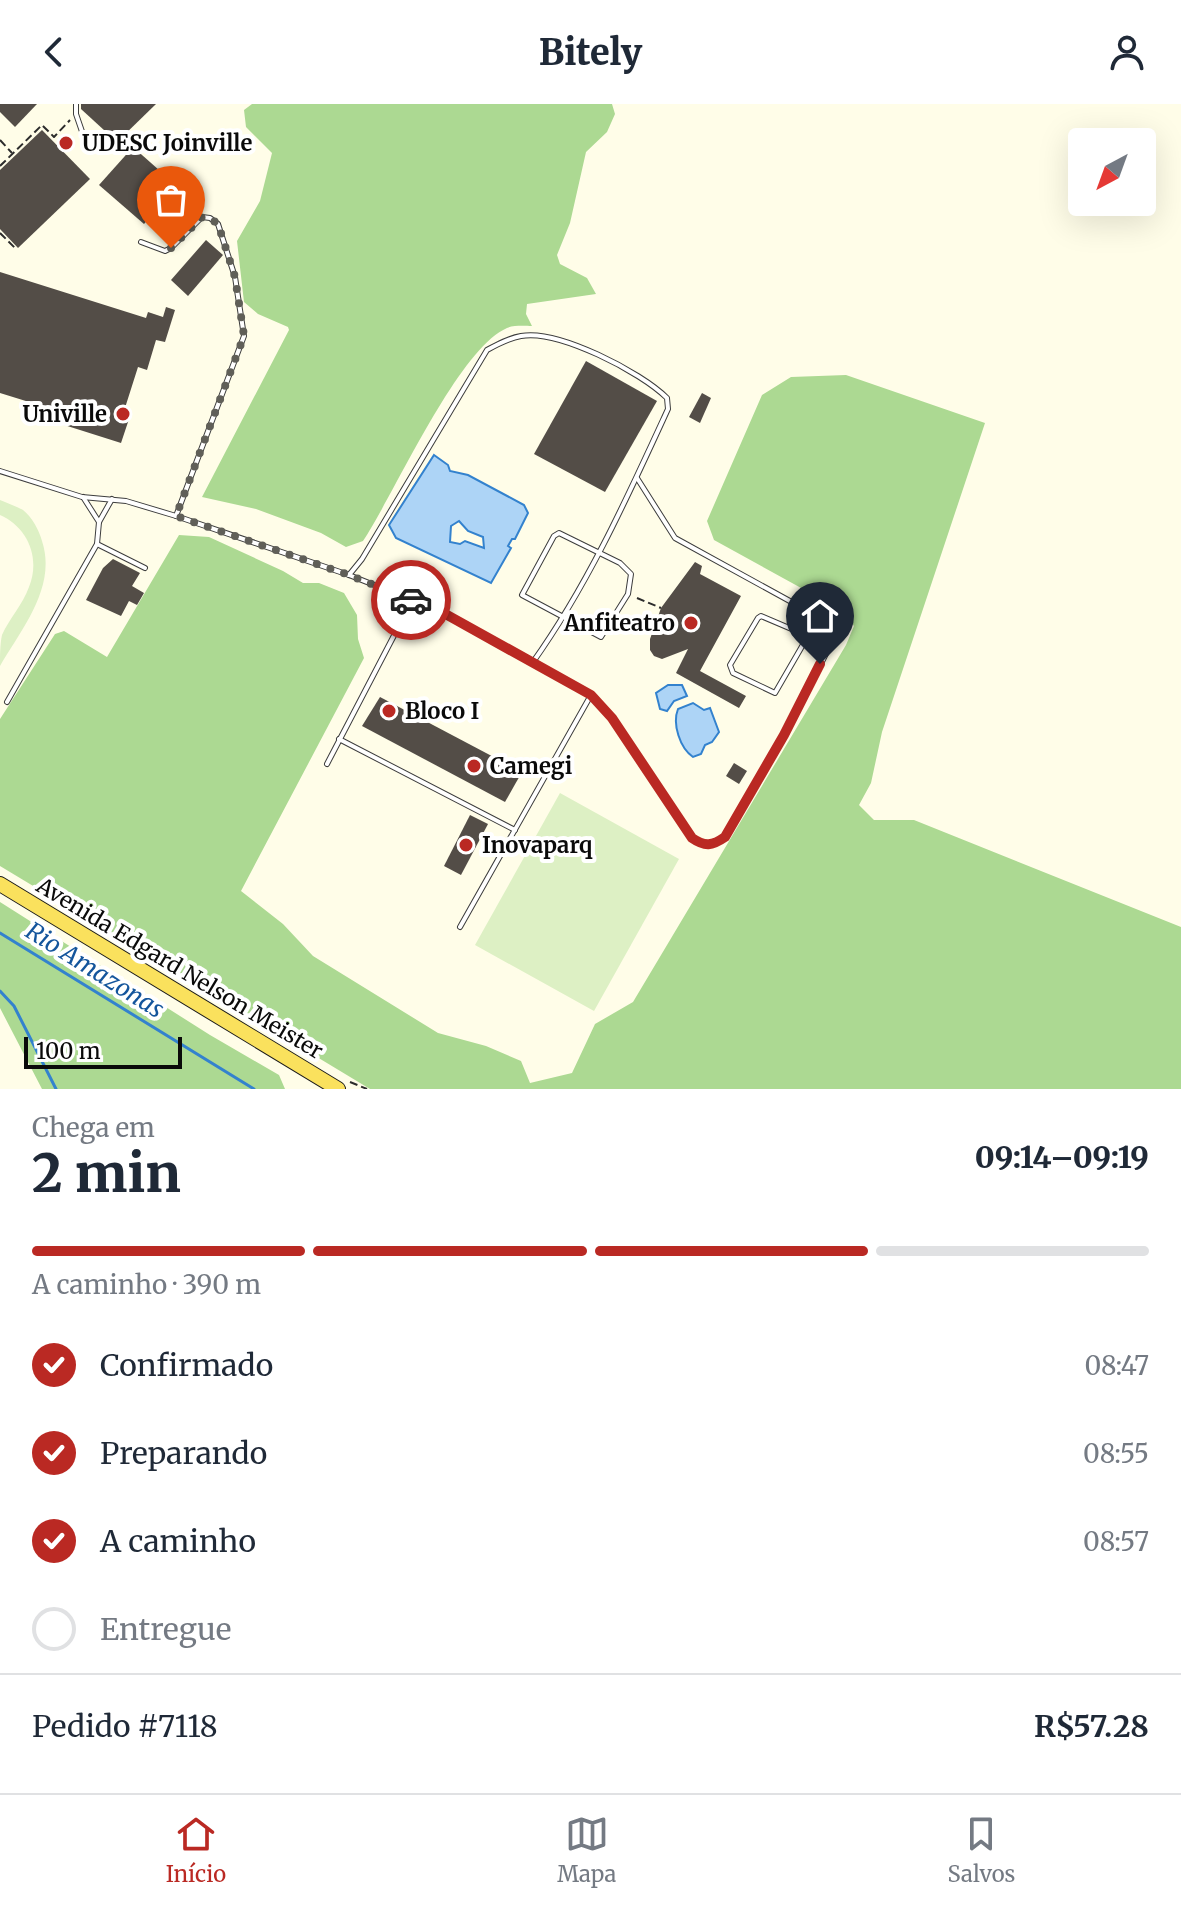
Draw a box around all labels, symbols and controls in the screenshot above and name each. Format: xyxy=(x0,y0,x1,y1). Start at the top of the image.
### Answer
icon: back xyxy=(32,30,76,74)
text: Bitely xyxy=(539,30,642,75)
icon: person xyxy=(1105,30,1149,74)
north arrow xyxy=(1068,128,1156,216)
map controls xyxy=(1068,128,1156,216)
place label: UDESC Joinville xyxy=(82,129,252,157)
marker: UDESC Joinville xyxy=(57,134,75,152)
pin xyxy=(137,166,205,248)
icon: bag xyxy=(149,178,193,222)
place label: Univille xyxy=(22,400,107,428)
marker: Univille xyxy=(114,405,132,423)
courier xyxy=(371,560,451,640)
icon: car xyxy=(389,578,433,622)
pin xyxy=(786,582,854,664)
icon: home xyxy=(798,594,842,638)
place label: Anfiteatro xyxy=(563,609,675,637)
marker: Anfiteatro xyxy=(682,614,700,632)
place label: Bloco I xyxy=(405,697,479,725)
marker: Bloco I xyxy=(380,702,398,720)
place label: Camegi xyxy=(490,752,572,780)
marker: Camegi xyxy=(465,757,483,775)
place label: Inovaparq xyxy=(482,831,593,859)
marker: Inovaparq xyxy=(457,836,475,854)
street label: Avenida Edgard Nelson Meister xyxy=(31,871,328,1065)
water label: Rio Amazonas xyxy=(20,915,170,1025)
scale bar xyxy=(24,1033,182,1069)
text: 100 m xyxy=(36,1037,101,1065)
text: Chega em xyxy=(32,1111,155,1144)
text: 09:14–09:19 xyxy=(975,1138,1149,1176)
text: 2 min xyxy=(32,1141,181,1206)
text: A caminho · 390 m xyxy=(32,1268,261,1301)
icon: check xyxy=(32,1343,76,1387)
text: Confirmado xyxy=(100,1346,273,1384)
text: 08:47 xyxy=(1084,1349,1149,1382)
icon: check xyxy=(32,1431,76,1475)
text: Preparando xyxy=(100,1434,267,1472)
text: 08:55 xyxy=(1083,1437,1149,1470)
icon: check xyxy=(32,1519,76,1563)
text: A caminho xyxy=(100,1522,256,1560)
text: 08:57 xyxy=(1083,1525,1149,1558)
text: Entregue xyxy=(100,1610,231,1648)
text: Pedido #7118 xyxy=(32,1707,218,1745)
text: R$57.28 xyxy=(1034,1707,1149,1745)
tab: Início xyxy=(166,1812,226,1888)
tab: Mapa xyxy=(557,1812,616,1888)
tab: Salvos xyxy=(948,1812,1015,1888)

